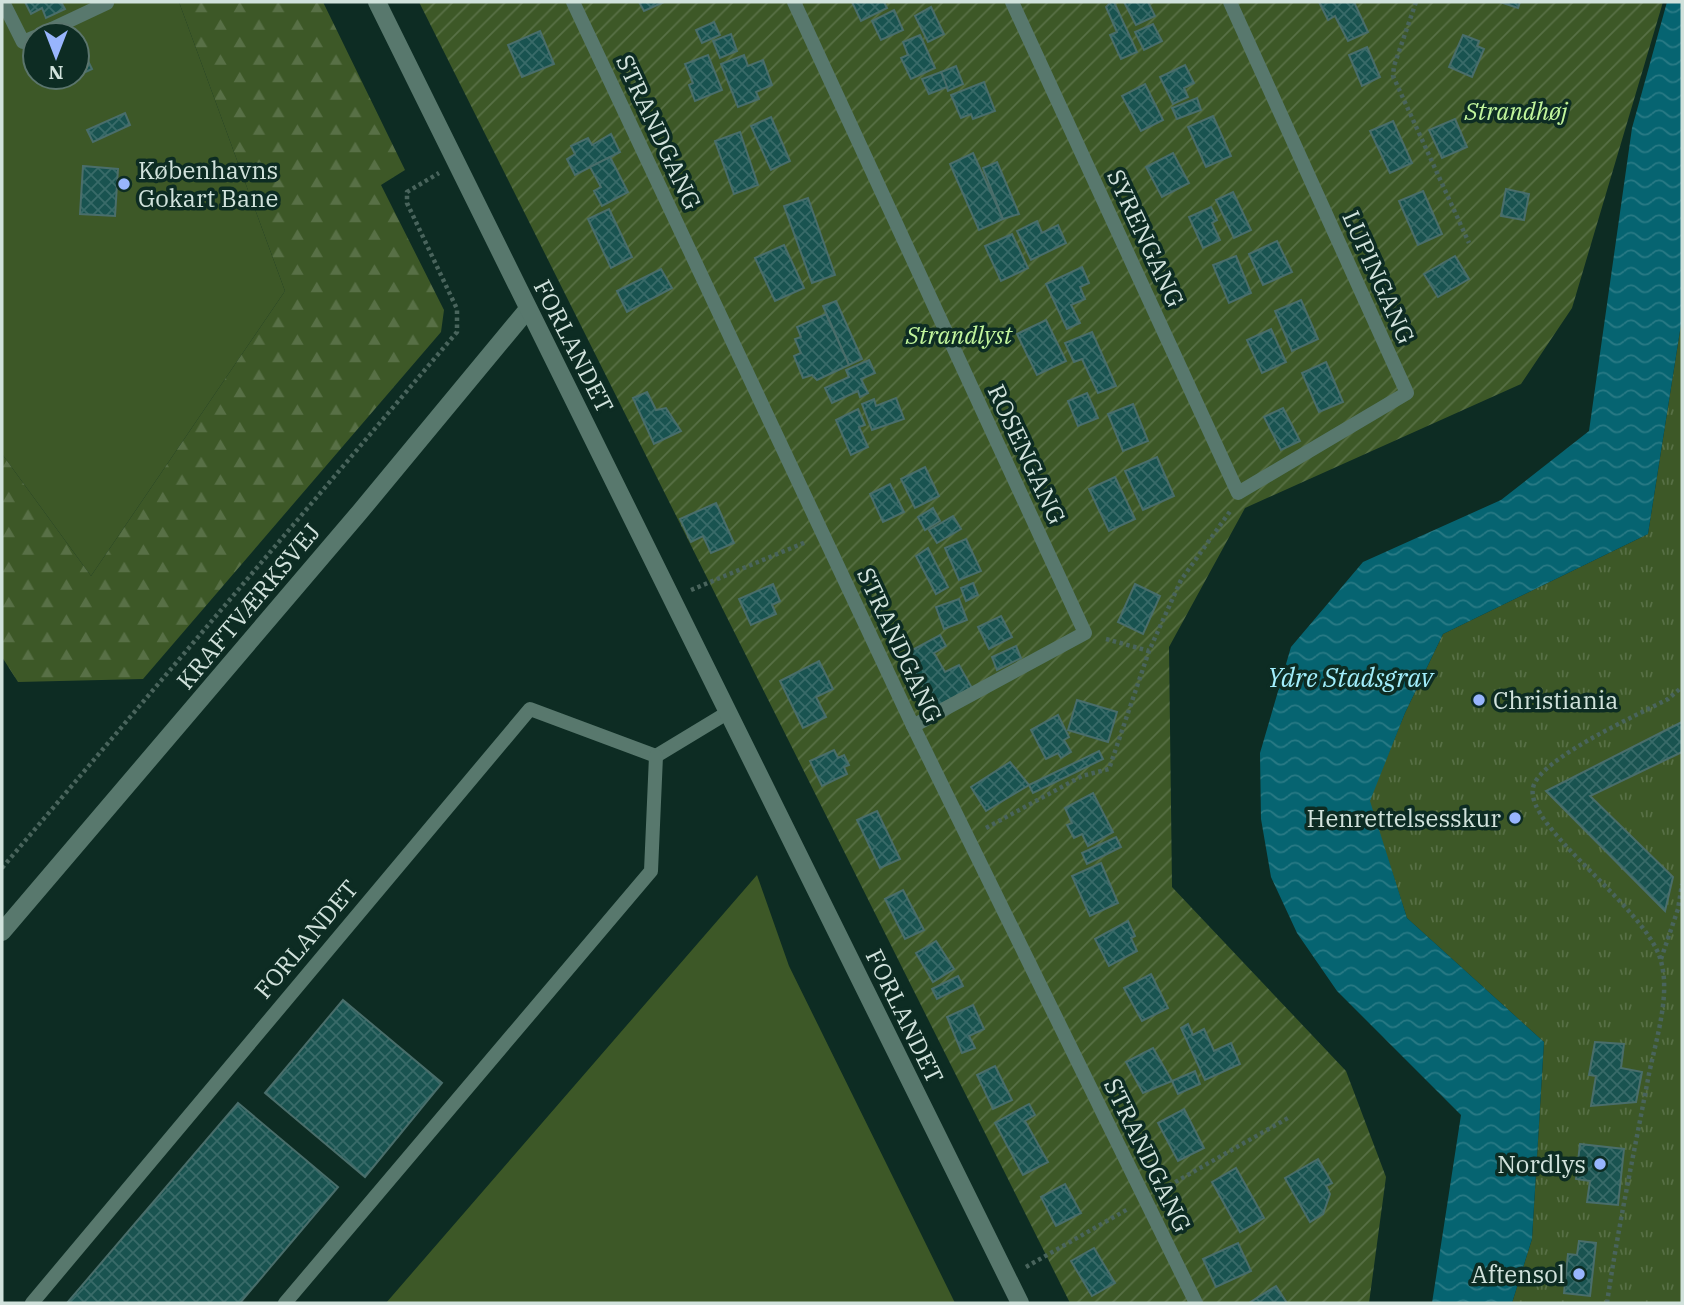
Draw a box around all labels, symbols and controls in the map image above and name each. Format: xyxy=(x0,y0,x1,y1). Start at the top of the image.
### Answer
north arrow xyxy=(21,21,91,91)
street label: STRANDGANG xyxy=(609,49,709,215)
text: N xyxy=(48,61,64,85)
park label: Strandhøj xyxy=(1463,95,1569,127)
place label: Københavns Gokart Bane xyxy=(138,154,278,214)
street label: SYRENGANG xyxy=(1100,164,1192,312)
marker: Københavns Gokart Bane xyxy=(116,176,132,192)
street label: LUPINGANG xyxy=(1335,205,1423,349)
street label: FORLANDET xyxy=(527,274,621,418)
park label: Strandlyst xyxy=(905,319,1014,351)
street label: ROSENGANG xyxy=(981,379,1073,529)
street label: KRAFTVÆRKSVEJ xyxy=(169,516,327,696)
street label: STRANDGANG xyxy=(850,562,950,728)
water label: Ydre Stadsgrav xyxy=(1267,660,1435,694)
place label: Christiania xyxy=(1493,684,1618,716)
marker: Christiania xyxy=(1471,692,1487,708)
place label: Henrettelsesskur xyxy=(1307,802,1501,834)
marker: Henrettelsesskur xyxy=(1507,810,1523,826)
street label: FORLANDET xyxy=(247,873,365,1005)
street label: FORLANDET xyxy=(859,944,951,1088)
street label: STRANDGANG xyxy=(1097,1073,1199,1237)
place label: Nordlys xyxy=(1497,1148,1586,1180)
marker: Nordlys xyxy=(1592,1156,1608,1172)
place label: Aftensol xyxy=(1471,1258,1565,1290)
marker: Aftensol xyxy=(1571,1266,1587,1282)

